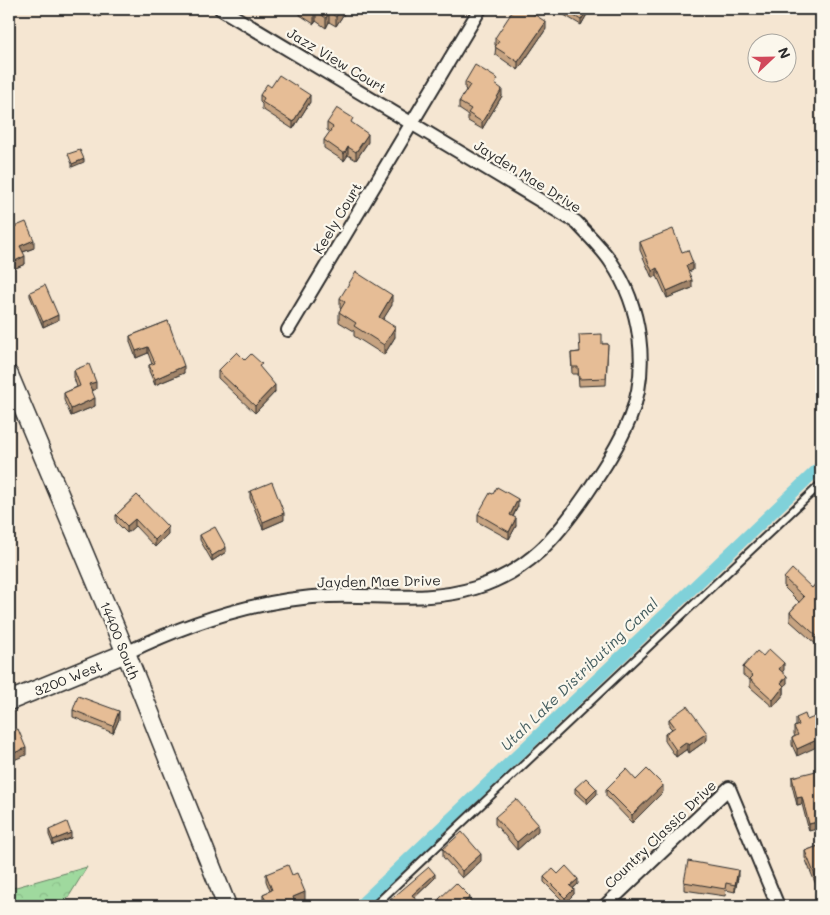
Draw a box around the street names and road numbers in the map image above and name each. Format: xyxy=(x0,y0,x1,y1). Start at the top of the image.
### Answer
street label: Jazz View Court xyxy=(284,23,390,97)
street label: Jayden Mae Drive xyxy=(471,135,585,217)
street label: Keely Court xyxy=(308,179,366,257)
street label: Jayden Mae Drive xyxy=(317,570,441,592)
street label: 14400 South xyxy=(96,598,144,682)
street label: 3200 West xyxy=(31,656,105,700)
street label: Country Classic Drive xyxy=(600,776,720,892)

